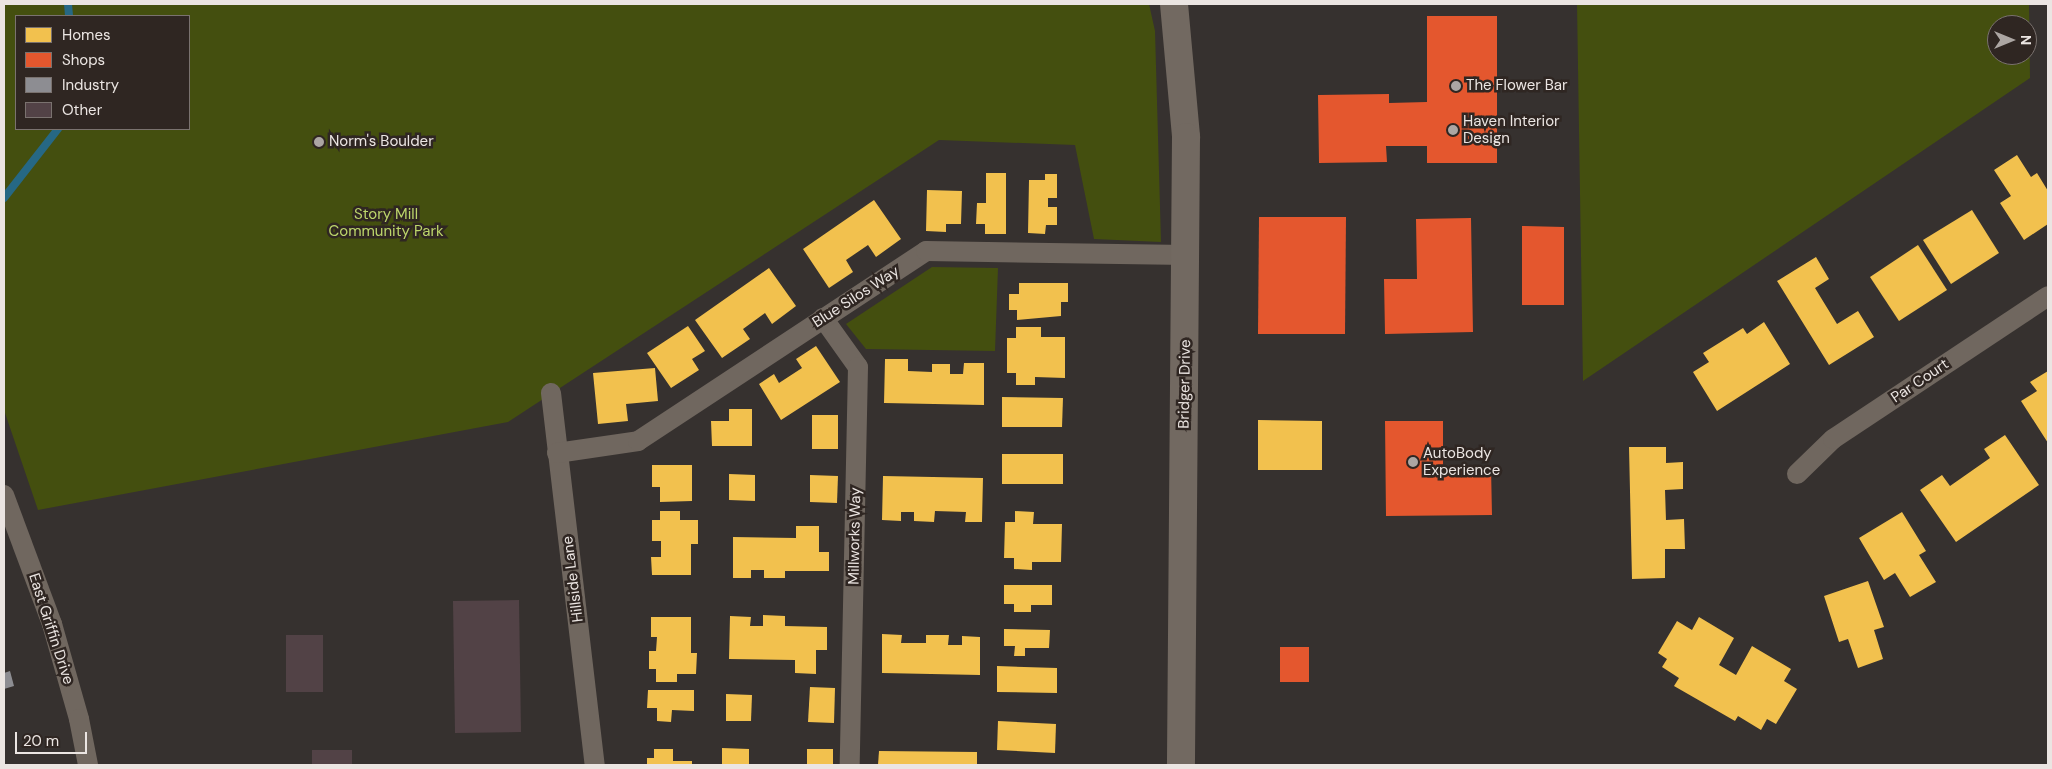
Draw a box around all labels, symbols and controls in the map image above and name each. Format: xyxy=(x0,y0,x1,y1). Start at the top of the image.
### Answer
legend xyxy=(15,15,190,130)
north arrow xyxy=(1987,15,2037,65)
text: Homes xyxy=(62,25,111,45)
text: N xyxy=(2017,35,2035,45)
text: Shops xyxy=(62,50,105,70)
text: Industry xyxy=(62,75,119,95)
place label: The Flower Bar xyxy=(1466,77,1568,95)
marker: The Flower Bar xyxy=(1450,80,1462,92)
text: Other xyxy=(62,100,102,120)
place label: Haven Interior Design xyxy=(1463,112,1560,147)
marker: Haven Interior Design xyxy=(1447,124,1459,136)
place label: Norm's Boulder xyxy=(329,133,434,151)
marker: Norm's Boulder xyxy=(313,136,325,148)
park label: Story Mill Community Park xyxy=(328,205,444,240)
street label: Blue Silos Way xyxy=(809,262,903,332)
street label: Bridger Drive xyxy=(1175,339,1195,429)
street label: Par Court xyxy=(1888,355,1952,407)
place label: AutoBody Experience xyxy=(1423,444,1500,479)
marker: AutoBody Experience xyxy=(1407,456,1419,468)
street label: Millworks Way xyxy=(845,487,865,585)
street label: Hillside Lane xyxy=(559,535,587,623)
street label: East Griffin Drive xyxy=(25,571,77,687)
scale bar xyxy=(18,722,90,754)
text: 20 m xyxy=(23,731,59,751)

